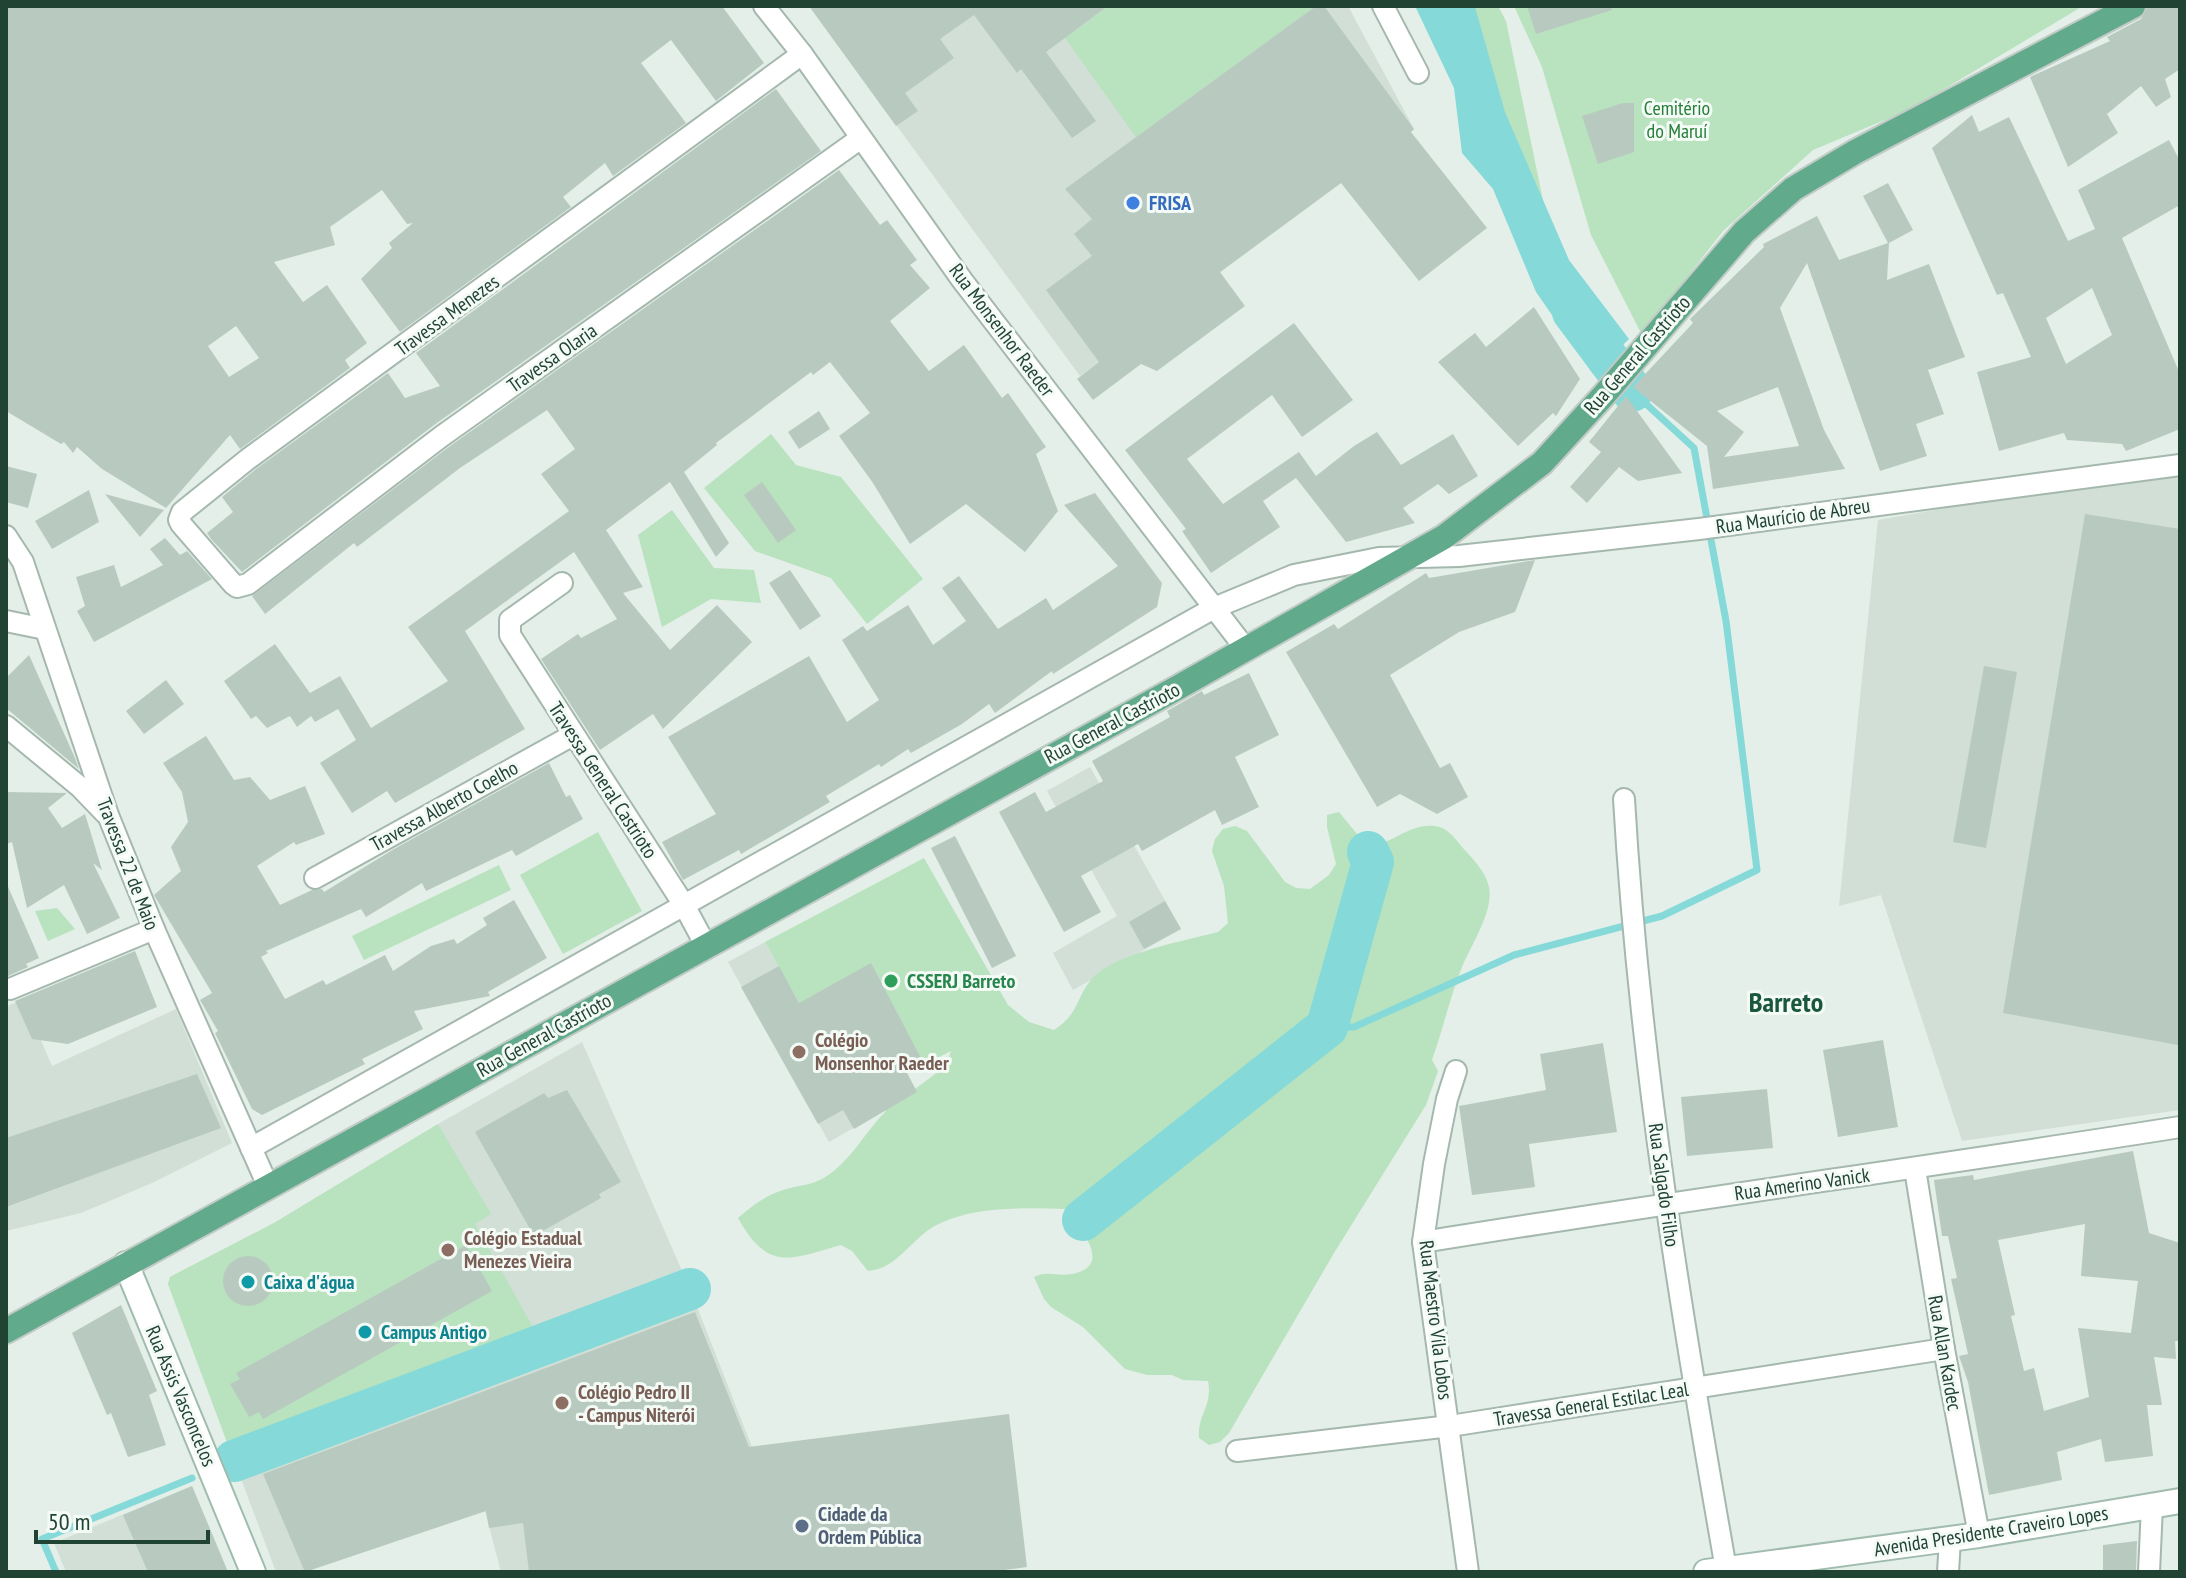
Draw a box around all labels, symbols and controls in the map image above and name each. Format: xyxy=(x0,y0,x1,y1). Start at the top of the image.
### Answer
park label: Cemitério do Maruí xyxy=(1644,95,1710,144)
place label: FRISA xyxy=(1149,190,1192,216)
marker: FRISA xyxy=(1124,194,1142,212)
street label: Rua Monsenhor Raeder xyxy=(944,258,1061,402)
street label: Travessa Menezes xyxy=(390,268,504,361)
street label: Rua General Castrioto xyxy=(1578,290,1696,420)
street label: Travessa Olaria xyxy=(502,318,602,398)
street label: Rua Maurício de Abreu xyxy=(1714,492,1872,540)
street label: Rua General Castrioto xyxy=(1040,676,1184,770)
street label: Travessa General Castrioto xyxy=(543,697,663,863)
street label: Travessa Alberto Coelho xyxy=(366,755,522,857)
street label: Travessa 22 de Maio xyxy=(91,794,165,934)
place label: CSSERJ Barreto xyxy=(907,968,1015,994)
marker: CSSERJ Barreto xyxy=(882,972,900,990)
district label: Barreto xyxy=(1749,983,1823,1020)
street label: Rua General Castrioto xyxy=(472,987,616,1083)
place label: Colégio Monsenhor Raeder xyxy=(815,1027,949,1076)
marker: Colégio Monsenhor Raeder xyxy=(790,1043,808,1061)
street label: Rua Salgado Filho xyxy=(1642,1121,1686,1249)
street label: Rua Amerino Vanick xyxy=(1733,1162,1871,1206)
place label: Colégio Estadual Menezes Vieira xyxy=(464,1225,582,1274)
street label: Rua Maestro Vila Lobos xyxy=(1413,1239,1459,1401)
marker: Colégio Estadual Menezes Vieira xyxy=(439,1241,457,1259)
place label: Caixa d'água xyxy=(264,1269,354,1295)
marker: Caixa d'água xyxy=(239,1273,257,1291)
street label: Rua Allan Kardec xyxy=(1922,1293,1968,1413)
place label: Campus Antigo xyxy=(381,1319,487,1345)
street label: Rua Assis Vasconcelos xyxy=(140,1322,222,1470)
marker: Campus Antigo xyxy=(356,1323,374,1341)
street label: Travessa General Estilac Leal xyxy=(1492,1376,1691,1432)
place label: Colégio Pedro II - Campus Niterói xyxy=(578,1379,695,1428)
marker: Colégio Pedro II - Campus Niterói xyxy=(553,1394,571,1412)
scale bar xyxy=(36,1494,208,1544)
street label: Avenida Presidente Craveiro Lopes xyxy=(1872,1500,2110,1562)
place label: Cidade da Ordem Pública xyxy=(818,1501,922,1550)
text: 50 m xyxy=(48,1506,90,1537)
marker: Cidade da Ordem Pública xyxy=(793,1517,811,1535)

